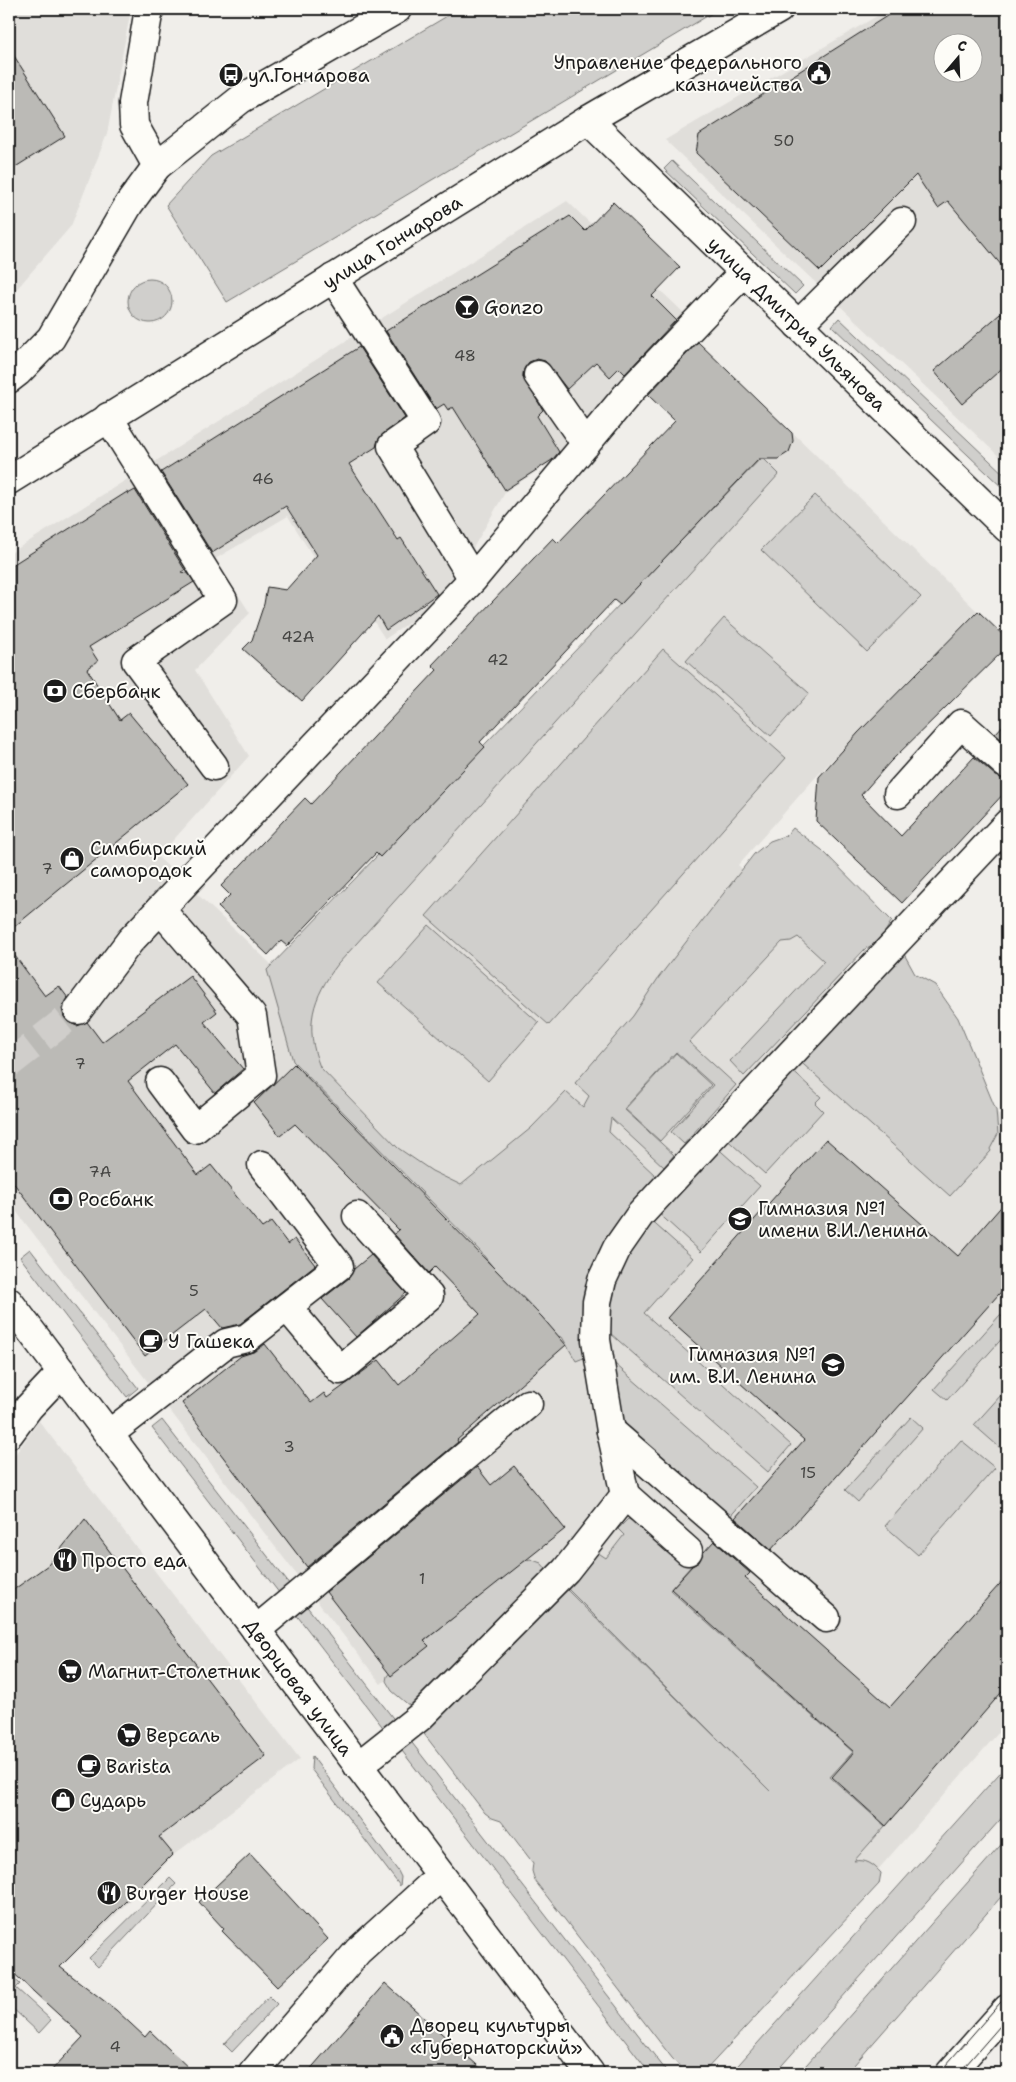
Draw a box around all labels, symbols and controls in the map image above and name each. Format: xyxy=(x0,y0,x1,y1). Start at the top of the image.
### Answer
north arrow xyxy=(934,32,984,82)
text: С xyxy=(955,36,969,56)
place label: Управление федерального казначейства xyxy=(554,50,802,97)
public building icon: Управление федерального казначейства xyxy=(806,60,832,86)
bus stop icon: ул.Гончарова xyxy=(218,62,244,88)
place label: ул.Гончарова xyxy=(248,63,370,88)
house number: 50 xyxy=(774,130,794,151)
street label: улица Гончарова xyxy=(317,189,467,295)
street label: улица Дмитрия Ульянова xyxy=(702,231,892,417)
bar icon: Gonzo xyxy=(454,294,480,320)
place label: Gonzo xyxy=(484,295,544,320)
house number: 48 xyxy=(454,345,476,366)
house number: 46 xyxy=(252,468,274,489)
house number: 42А xyxy=(282,626,314,647)
house number: 42 xyxy=(487,649,509,670)
bank icon: Сбербанк xyxy=(42,678,68,704)
place label: Сбербанк xyxy=(72,679,161,704)
place label: Симбирский самородок xyxy=(90,836,207,883)
shop icon: Симбирский самородок xyxy=(59,846,85,872)
house number: 7 xyxy=(41,858,53,879)
house number: 7 xyxy=(74,1053,86,1074)
house number: 7А xyxy=(89,1161,111,1182)
bank icon: Росбанк xyxy=(48,1186,74,1212)
place label: Росбанк xyxy=(78,1187,154,1212)
place label: Гимназия №1 имени В.И.Ленина xyxy=(758,1196,928,1243)
school or university icon: Гимназия №1 имени В.И.Ленина xyxy=(727,1206,753,1232)
house number: 5 xyxy=(189,1280,199,1301)
cafe icon: У Гашека xyxy=(138,1328,164,1354)
place label: У Гашека xyxy=(168,1329,254,1354)
place label: Гимназия №1 им. В.И. Ленина xyxy=(669,1342,816,1389)
school or university icon: Гимназия №1 им. В.И. Ленина xyxy=(820,1352,846,1378)
house number: 3 xyxy=(283,1436,295,1457)
house number: 15 xyxy=(800,1462,816,1483)
restaurant icon: Просто еда xyxy=(52,1547,78,1573)
place label: Просто еда xyxy=(82,1548,187,1573)
house number: 1 xyxy=(419,1568,425,1589)
street label: Дворцовая улица xyxy=(239,1613,359,1761)
supermarket icon: Магнит-Столетник xyxy=(57,1658,83,1684)
place label: Магнит-Столетник xyxy=(88,1659,261,1684)
supermarket icon: Версаль xyxy=(116,1722,142,1748)
place label: Версаль xyxy=(146,1723,220,1748)
cafe icon: Barista xyxy=(76,1753,102,1779)
place label: Barista xyxy=(106,1754,171,1779)
shop icon: Сударь xyxy=(50,1787,76,1813)
place label: Сударь xyxy=(80,1788,146,1813)
restaurant icon: Burger House xyxy=(96,1880,122,1906)
place label: Burger House xyxy=(126,1881,249,1906)
place label: Дворец культуры «Губернаторский» xyxy=(410,2013,583,2060)
public building icon: Дворец культуры «Губернаторский» xyxy=(379,2023,405,2049)
house number: 4 xyxy=(109,2036,121,2057)

